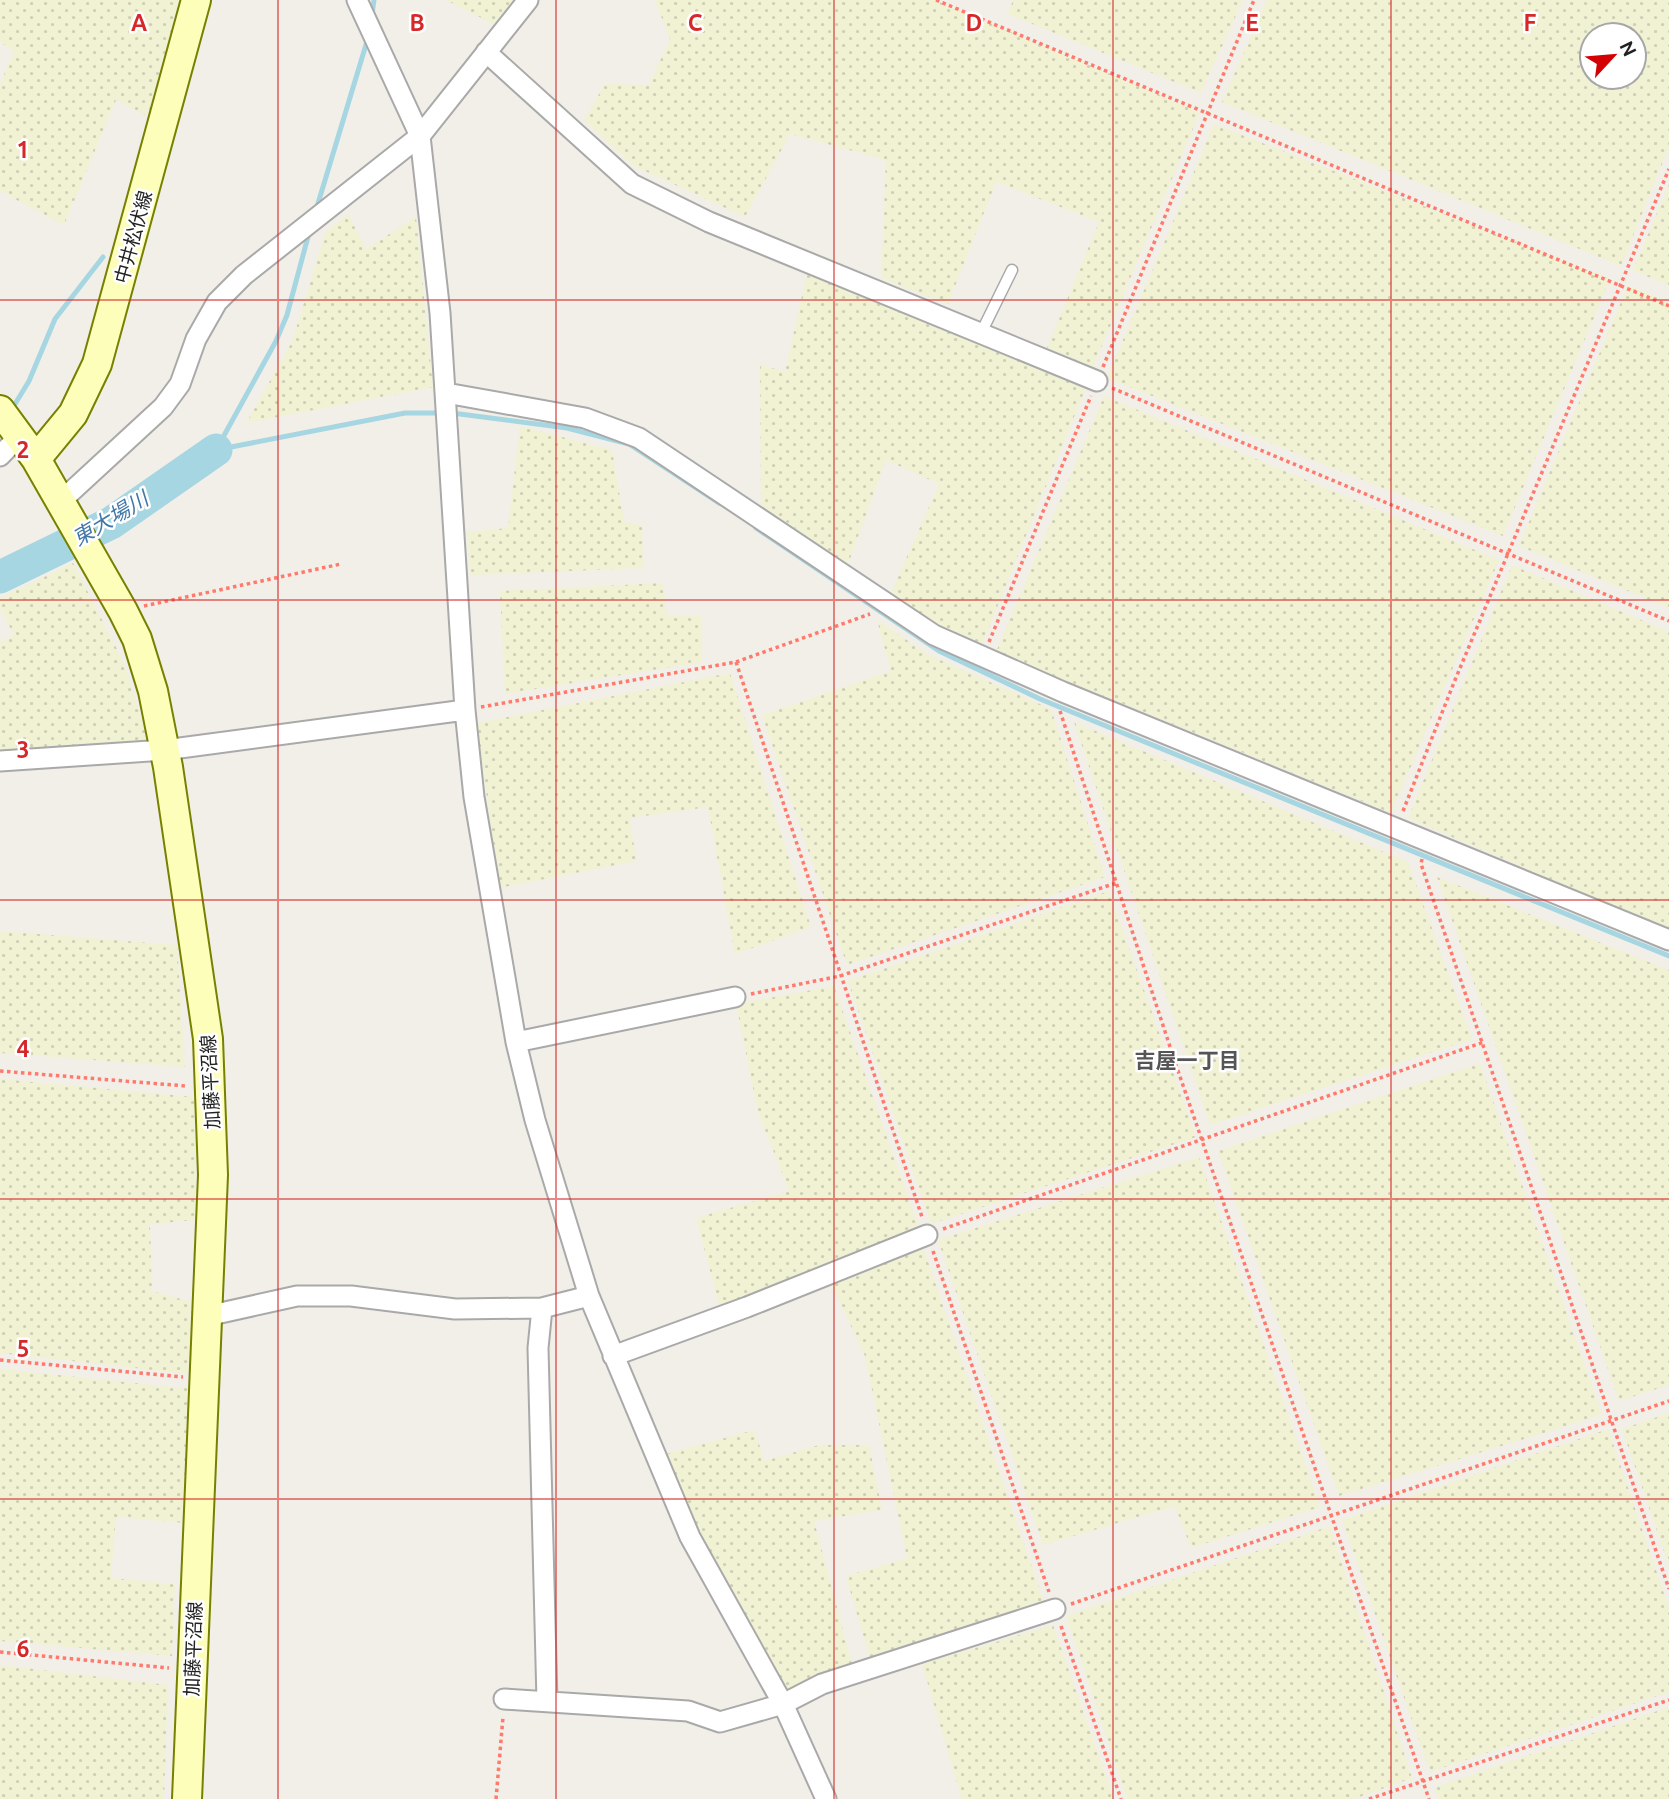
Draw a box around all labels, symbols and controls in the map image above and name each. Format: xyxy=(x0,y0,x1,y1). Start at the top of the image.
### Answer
text: A xyxy=(131,10,147,35)
text: B xyxy=(409,10,425,35)
text: C xyxy=(688,10,703,35)
text: D xyxy=(966,10,982,35)
text: E xyxy=(1245,10,1259,35)
text: F xyxy=(1524,10,1537,35)
north arrow xyxy=(1578,21,1648,91)
text: N xyxy=(1615,37,1641,60)
text: 1 xyxy=(17,137,29,162)
street label: 中井松伏線 xyxy=(110,188,156,286)
text: 2 xyxy=(17,437,29,462)
water label: 東大場川 xyxy=(68,485,154,550)
text: 3 xyxy=(17,737,29,762)
street label: 加藤平沼線 xyxy=(197,1034,223,1130)
text: 4 xyxy=(17,1036,30,1061)
district label: 吉屋一丁目 xyxy=(1135,1048,1240,1072)
text: 5 xyxy=(17,1336,29,1361)
street label: 加藤平沼線 xyxy=(180,1601,206,1697)
text: 6 xyxy=(17,1636,30,1661)

